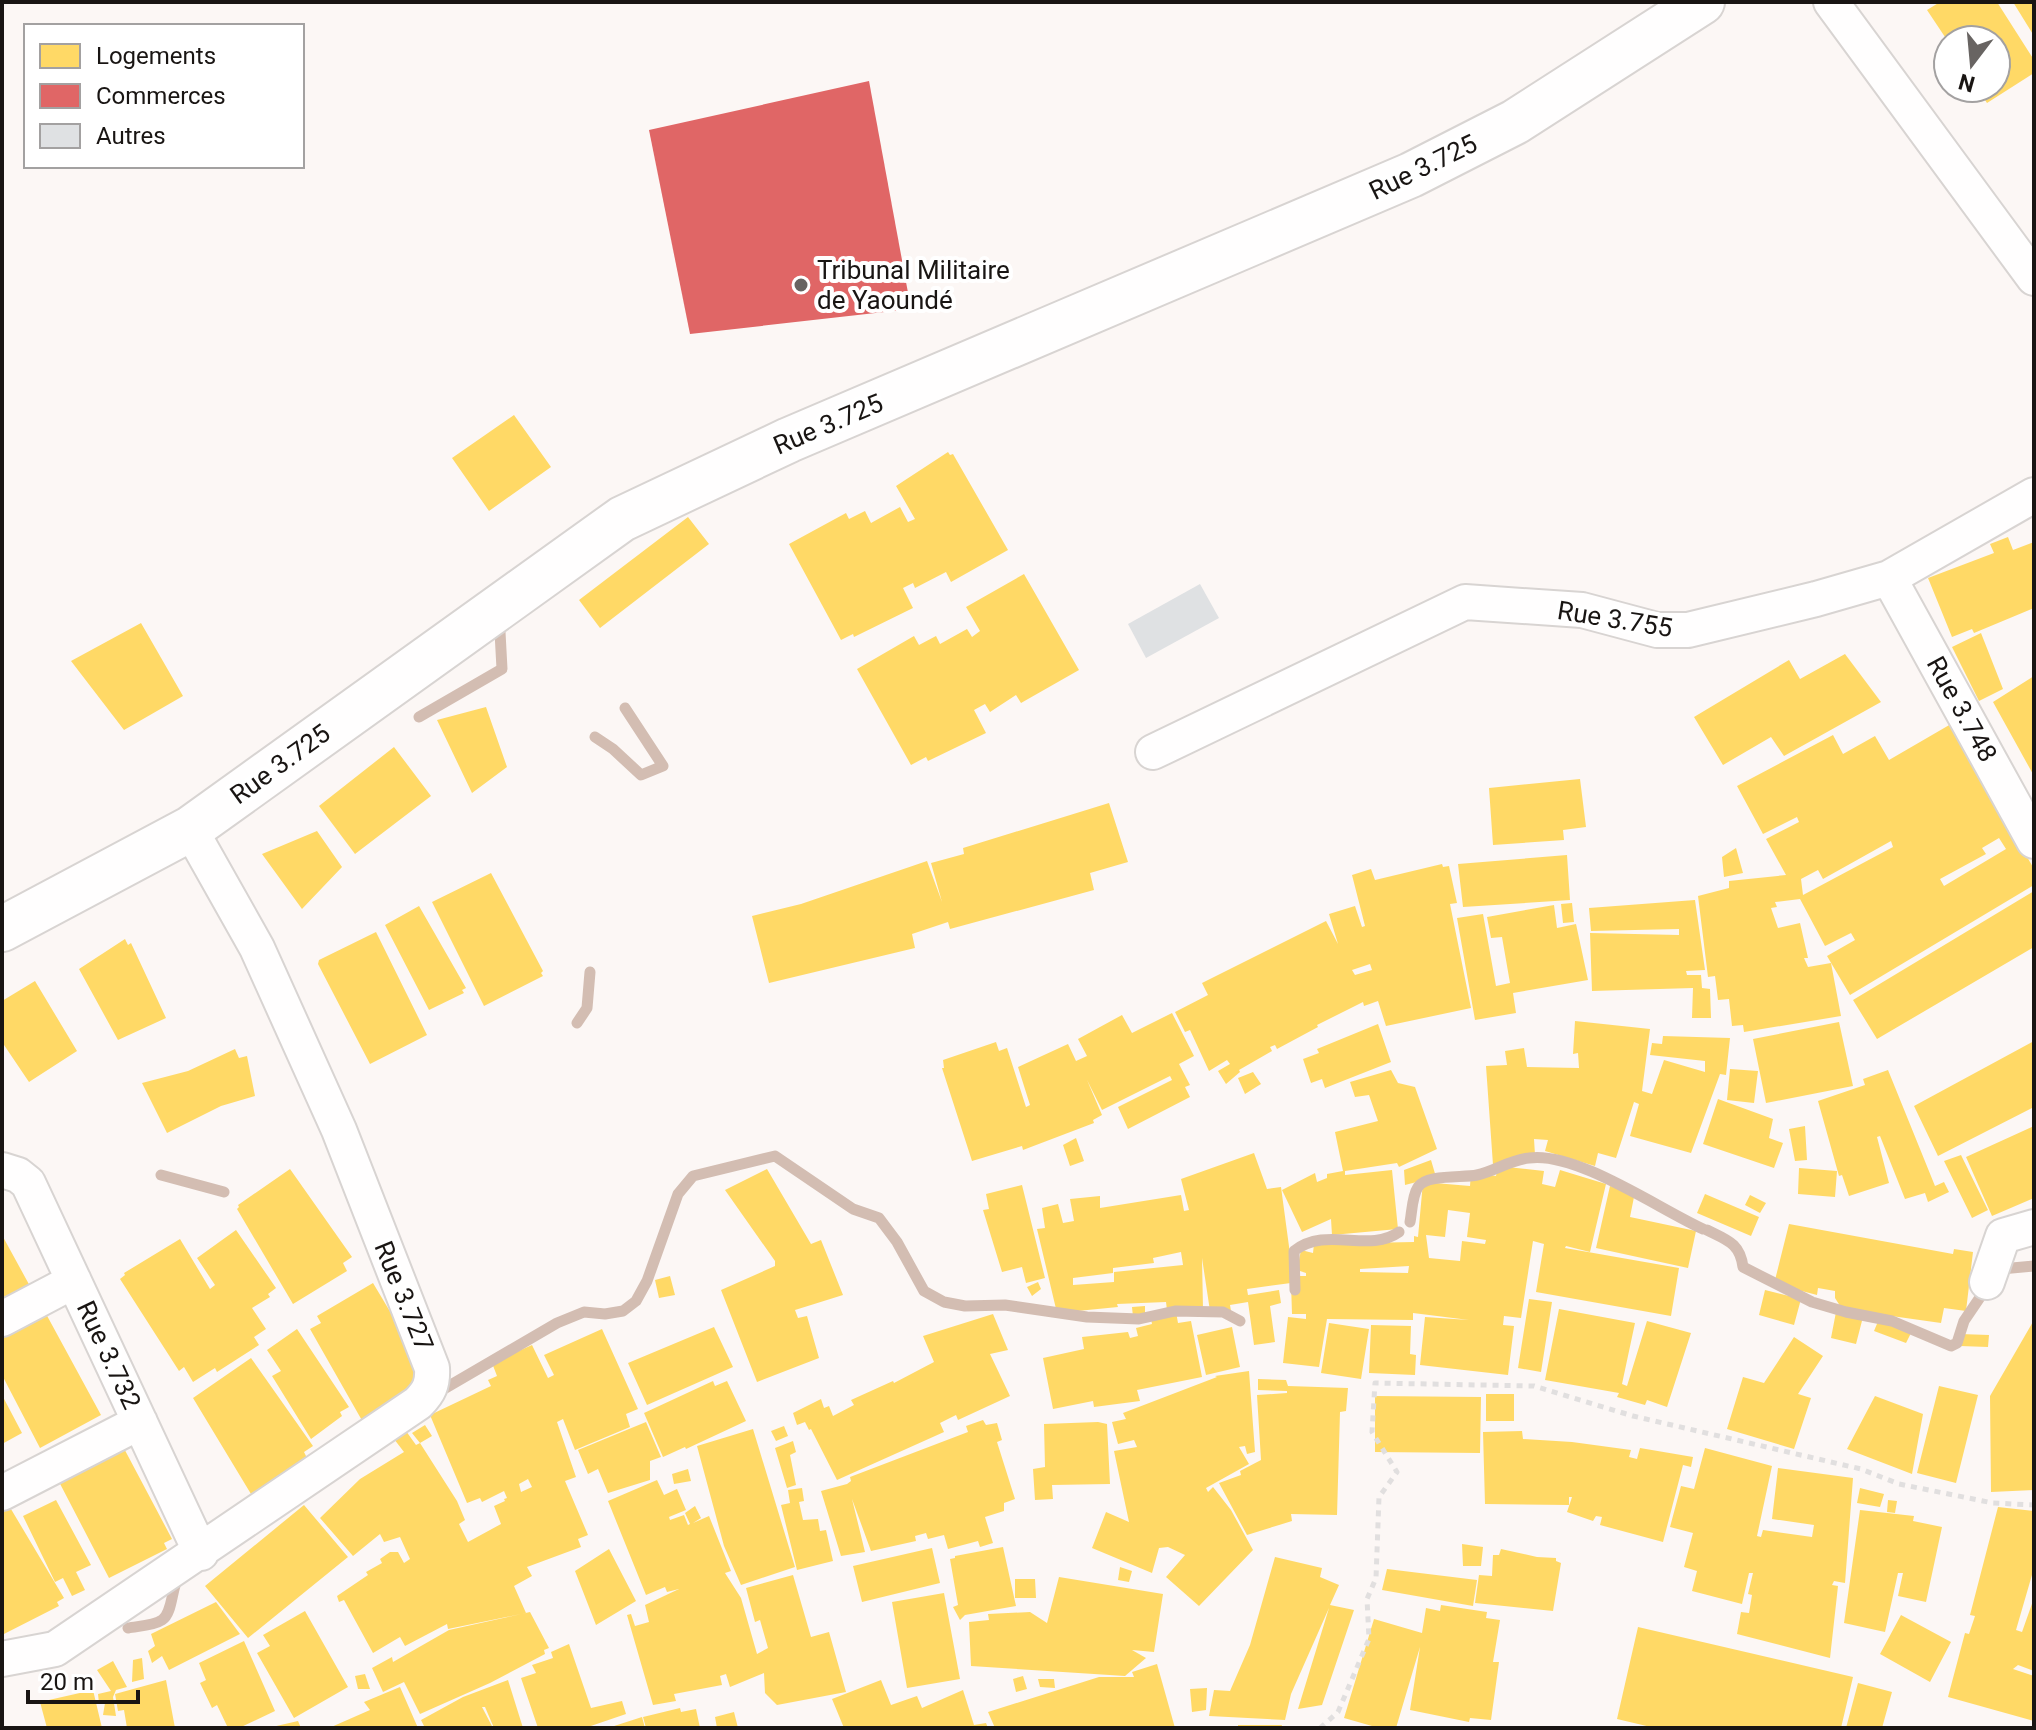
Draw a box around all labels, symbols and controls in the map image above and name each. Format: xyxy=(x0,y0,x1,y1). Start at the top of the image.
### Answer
legend xyxy=(24,24,304,168)
north arrow xyxy=(1932,24,2012,104)
text: Logements xyxy=(96,42,216,70)
text: N xyxy=(1956,69,1978,97)
text: Commerces xyxy=(96,82,226,110)
text: Autres xyxy=(96,122,166,150)
street label: Rue 3.725 xyxy=(1364,128,1482,206)
place label: Tribunal Militaire de Yaoundé xyxy=(817,255,1010,315)
marker: Tribunal Militaire de Yaoundé xyxy=(792,276,810,294)
street label: Rue 3.725 xyxy=(769,388,887,460)
street label: Rue 3.755 xyxy=(1555,595,1675,643)
street label: Rue 3.748 xyxy=(1921,651,2003,767)
street label: Rue 3.725 xyxy=(224,718,336,810)
street label: Rue 3.727 xyxy=(368,1237,440,1355)
street label: Rue 3.732 xyxy=(71,1296,147,1414)
scale bar xyxy=(28,1654,138,1704)
text: 20 m xyxy=(40,1668,94,1696)

